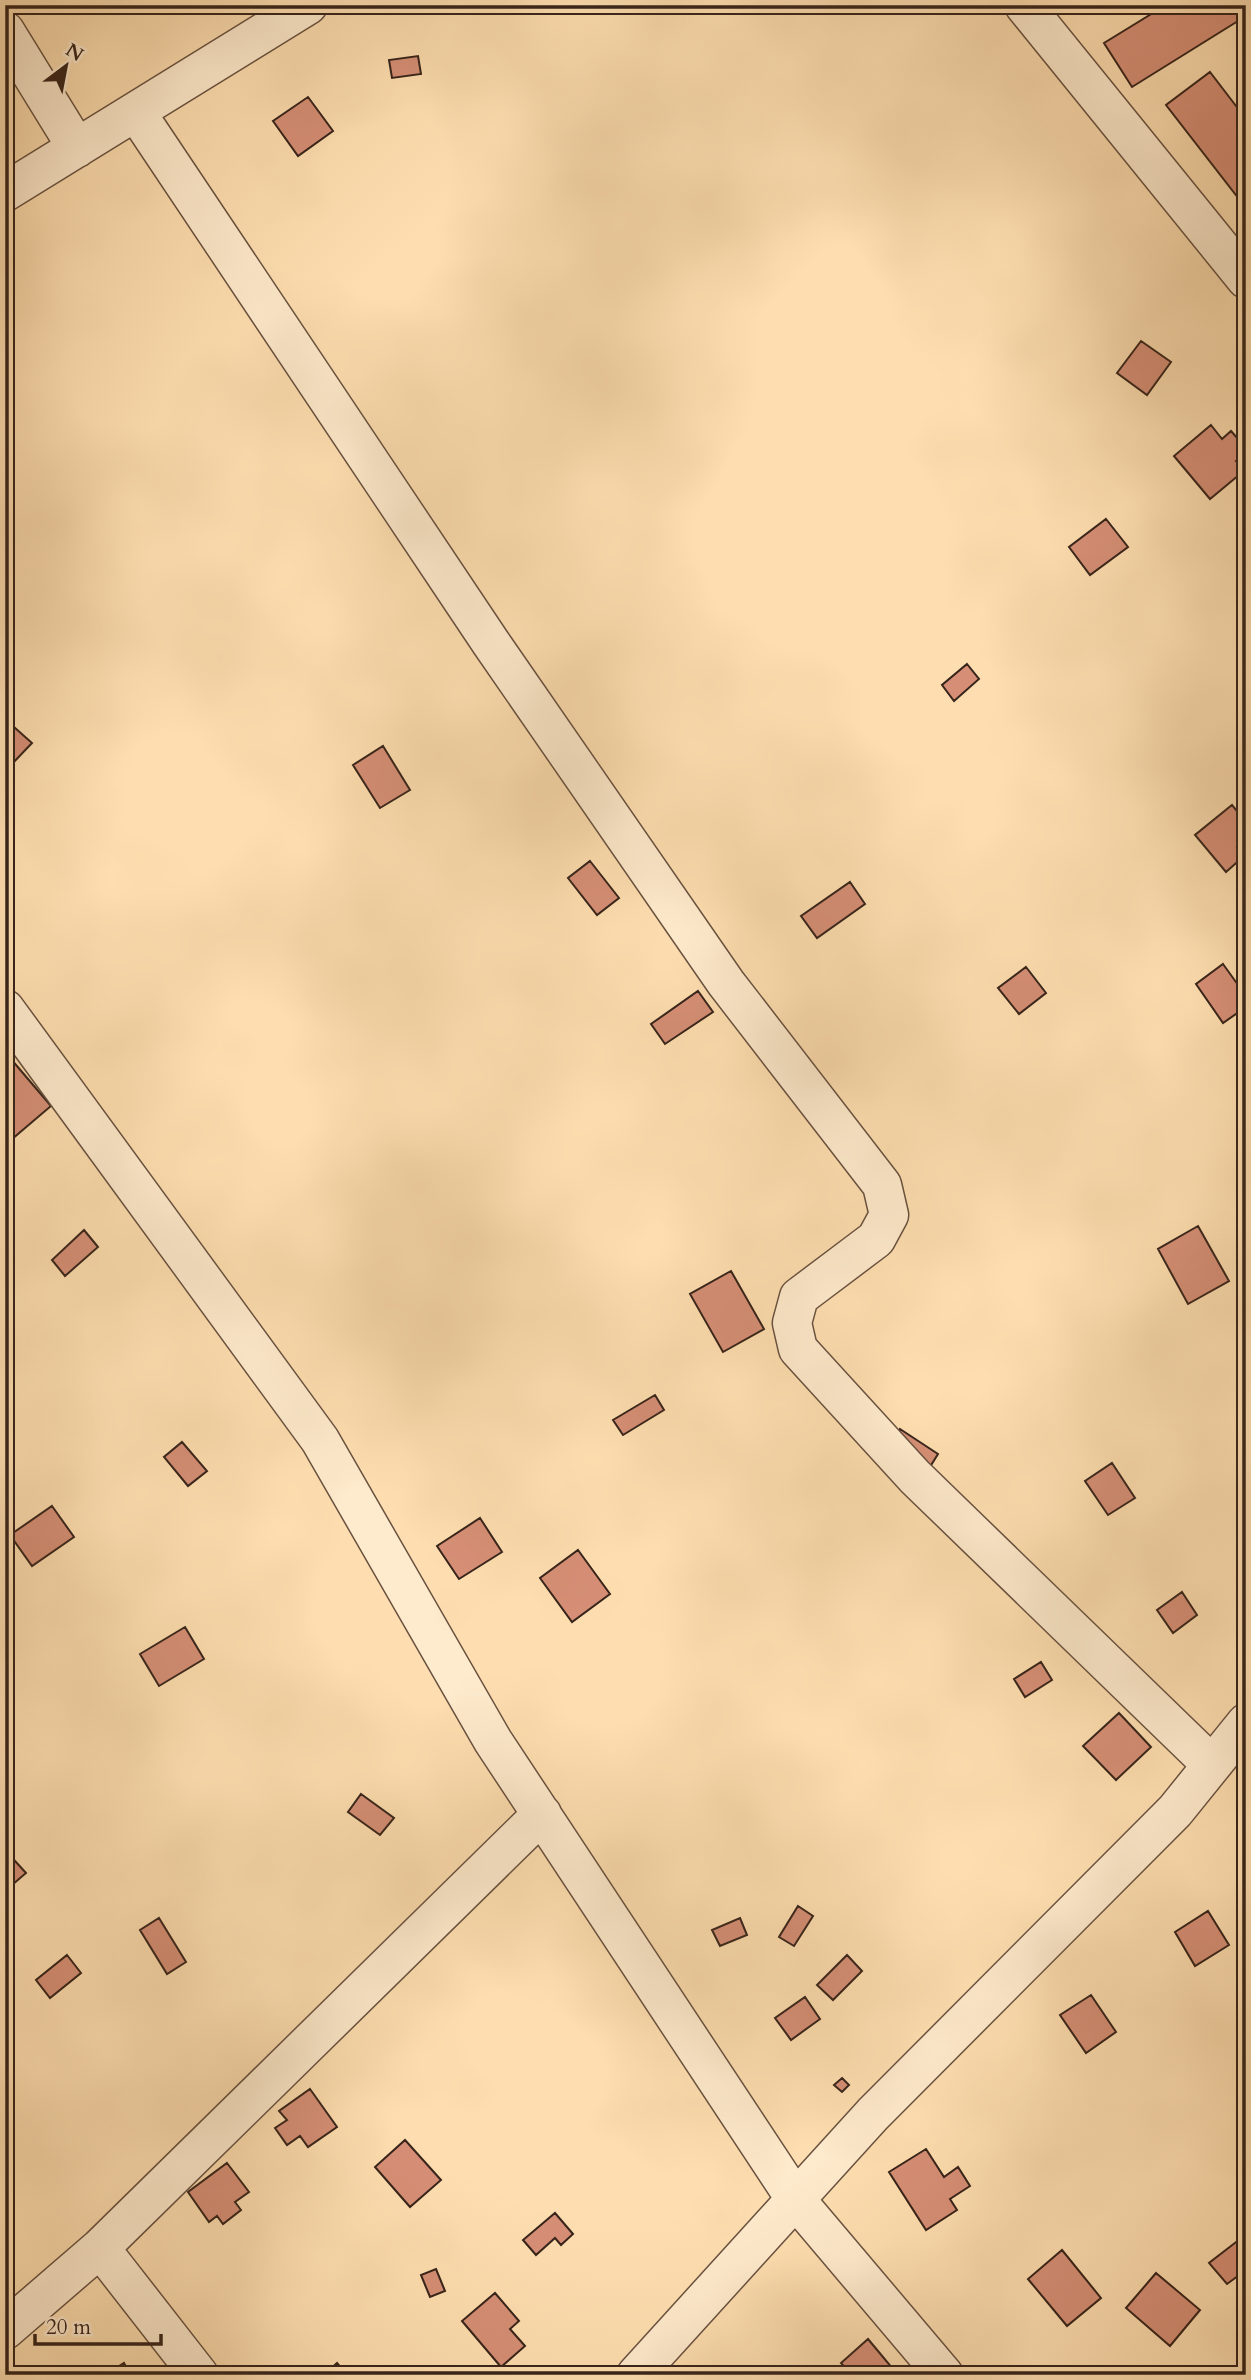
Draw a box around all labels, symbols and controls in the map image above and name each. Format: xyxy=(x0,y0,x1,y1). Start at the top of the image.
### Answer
north arrow xyxy=(32,32,102,102)
text: N xyxy=(61,37,89,68)
scale bar xyxy=(35,2303,161,2347)
text: 20 m xyxy=(46,2313,91,2342)

